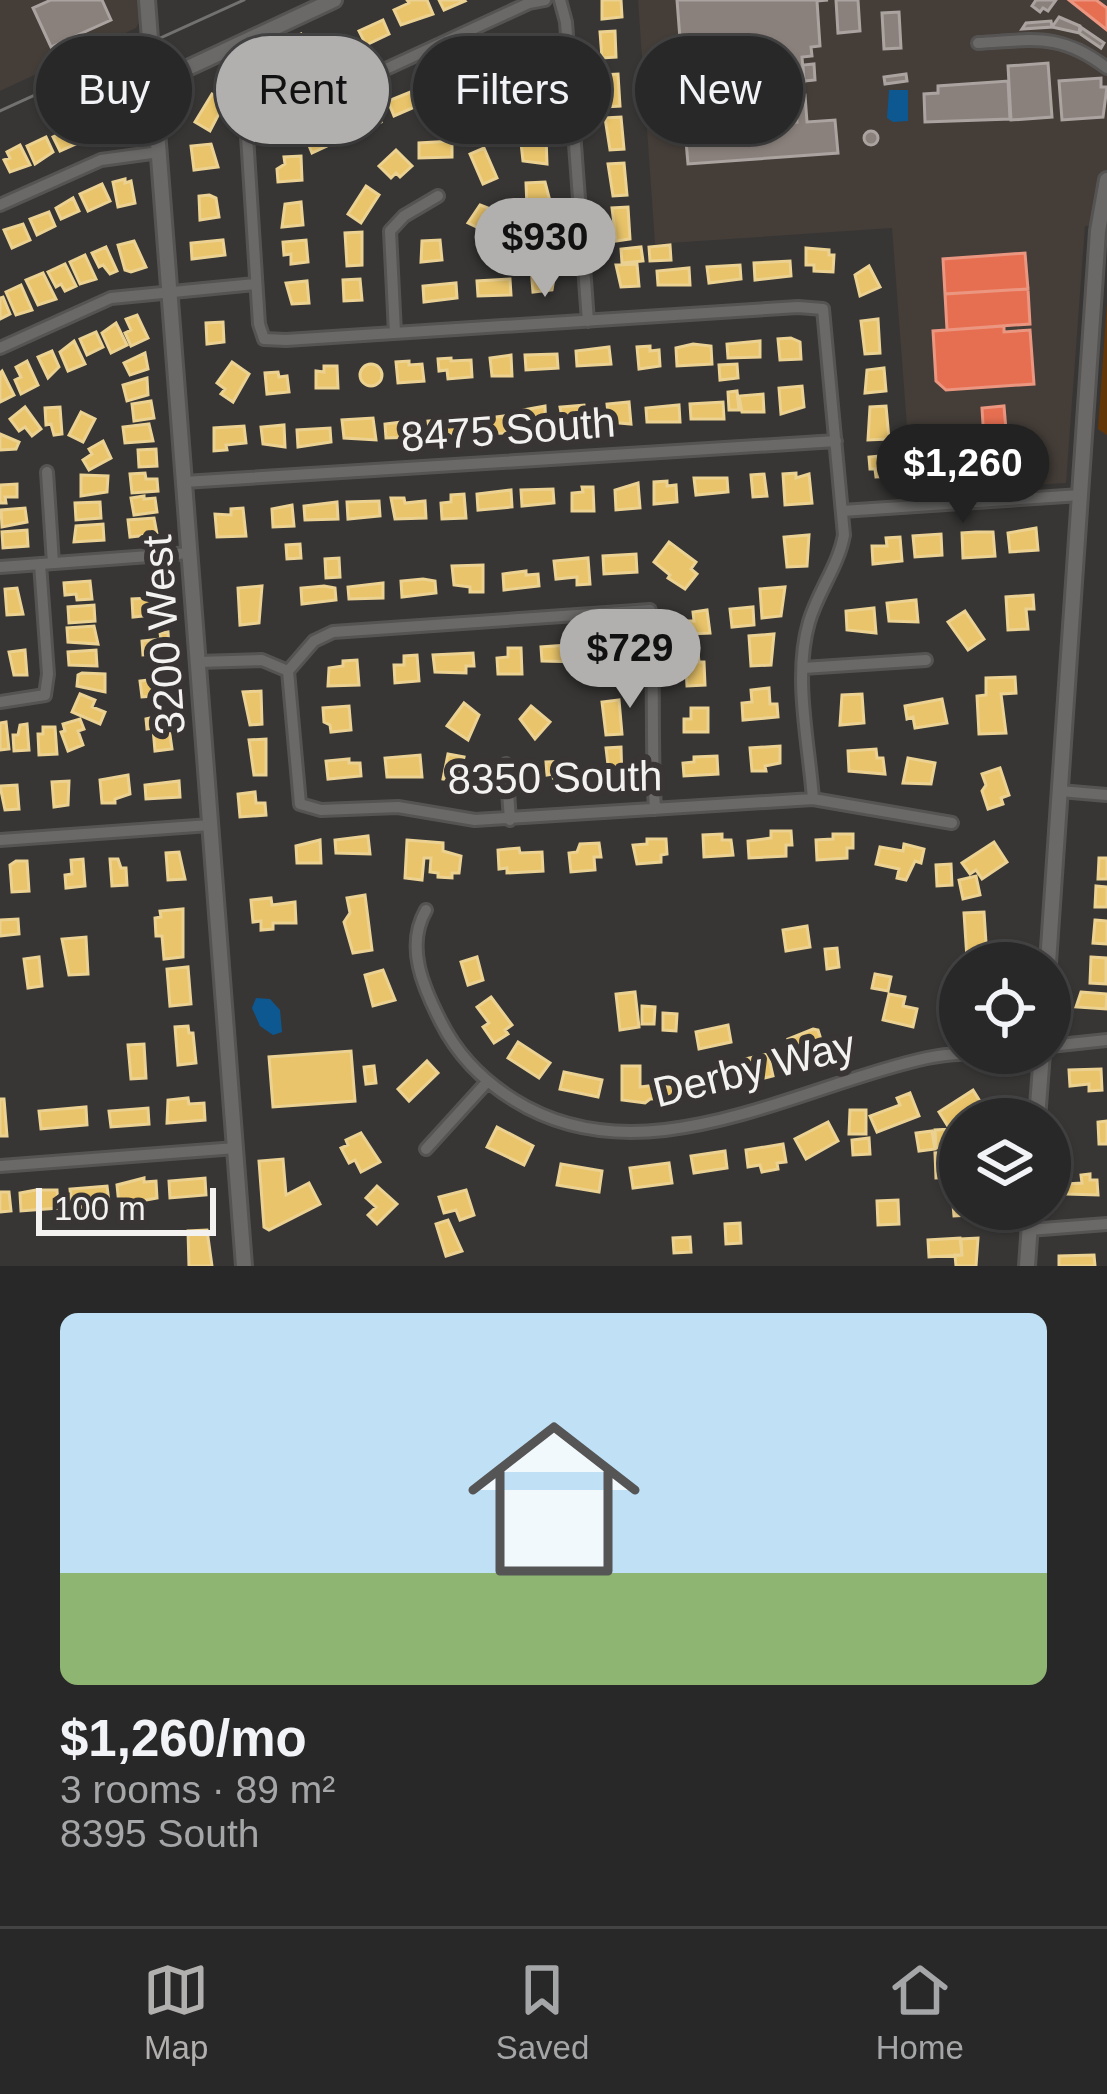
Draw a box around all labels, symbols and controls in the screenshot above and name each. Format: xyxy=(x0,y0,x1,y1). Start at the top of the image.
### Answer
chip: Buy xyxy=(36,36,192,144)
chip: Rent xyxy=(216,36,389,144)
chip: Filters xyxy=(413,36,611,144)
chip: New xyxy=(635,36,803,144)
pin: $930 xyxy=(474,198,616,300)
text: $930 xyxy=(502,215,588,258)
street label: 8475 South xyxy=(399,399,617,460)
pin: $1,260 xyxy=(865,424,1061,526)
text: $1,260 xyxy=(903,441,1023,484)
street label: 3200 West xyxy=(133,533,194,736)
pin: $729 xyxy=(559,609,701,711)
text: $729 xyxy=(587,626,673,669)
street label: 8350 South xyxy=(447,752,663,803)
map controls xyxy=(939,942,1071,1230)
button: locate xyxy=(939,942,1071,1074)
street label: Derby Way xyxy=(648,1021,860,1116)
button: layers xyxy=(939,1098,1071,1230)
scale bar xyxy=(36,1182,216,1235)
text: 100 m xyxy=(54,1190,146,1227)
icon: home xyxy=(446,1391,662,1607)
text: $1,260/mo xyxy=(60,1710,307,1767)
text: 3 rooms · 89 m² xyxy=(60,1768,335,1811)
text: 8395 South xyxy=(60,1812,260,1855)
tab: Map xyxy=(143,1957,209,2067)
tab: Saved xyxy=(496,1957,589,2067)
tab: Home xyxy=(876,1957,964,2067)

